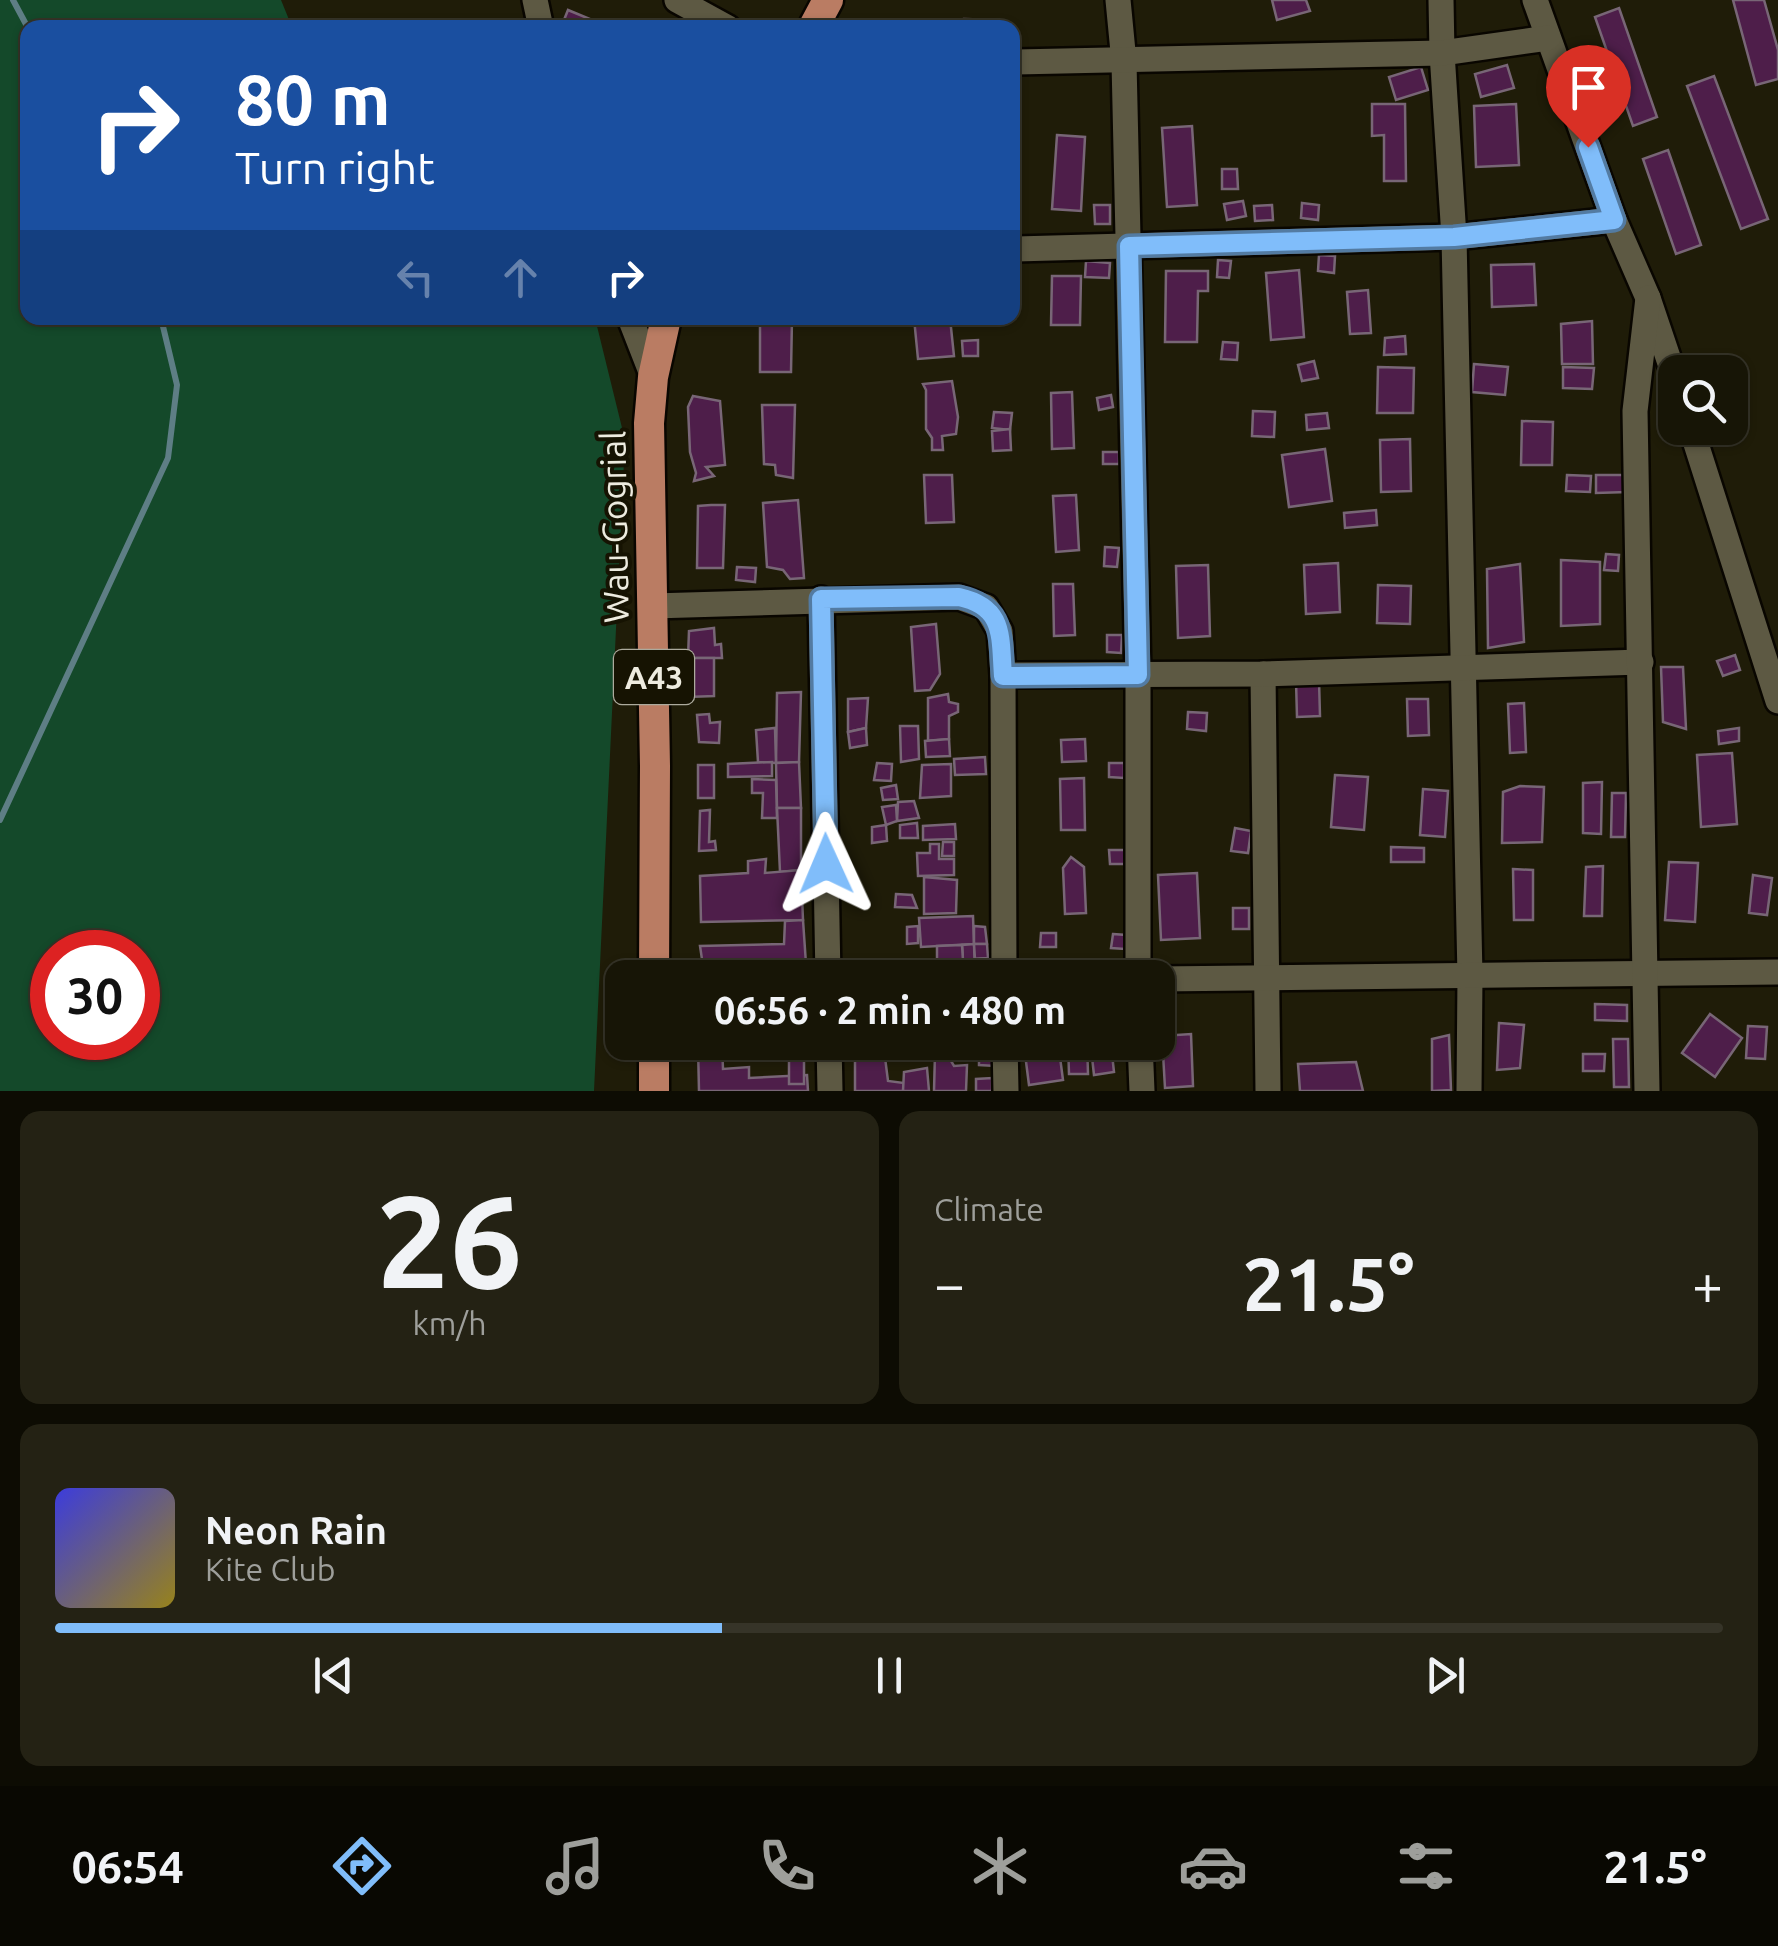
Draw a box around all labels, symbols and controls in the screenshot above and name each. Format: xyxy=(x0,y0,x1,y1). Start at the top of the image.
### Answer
pin xyxy=(1546,45,1631,148)
icon: right xyxy=(70,60,200,190)
text: 80 m xyxy=(235,60,391,138)
icon: arrive xyxy=(1561,60,1616,115)
text: Turn right xyxy=(235,142,435,193)
icon: left xyxy=(388,250,443,305)
icon: ahead xyxy=(493,250,548,305)
icon: right xyxy=(598,250,653,305)
map controls xyxy=(1658,355,1748,445)
button: search xyxy=(1658,355,1748,445)
street label: Wau-Gogrial xyxy=(592,430,636,624)
road number: A43 xyxy=(614,650,694,704)
position arrow xyxy=(774,812,878,916)
speed limit sign: 30 xyxy=(30,930,160,1060)
text: 06:56 · 2 min · 480 m xyxy=(714,989,1066,1031)
text: 26 xyxy=(376,1167,523,1313)
text: Climate xyxy=(934,1191,1044,1227)
text: 21.5° xyxy=(1243,1241,1414,1325)
text: − xyxy=(934,1253,965,1314)
text: + xyxy=(1692,1253,1723,1314)
text: km/h xyxy=(413,1305,486,1341)
text: Neon Rain xyxy=(205,1509,387,1551)
text: Kite Club xyxy=(205,1551,335,1587)
icon: previous xyxy=(306,1648,361,1703)
icon: pause xyxy=(862,1648,917,1703)
icon: next xyxy=(1418,1648,1473,1703)
icon: directions xyxy=(327,1831,397,1901)
icon: music xyxy=(540,1831,610,1901)
icon: phone xyxy=(752,1831,822,1901)
icon: climate xyxy=(965,1831,1035,1901)
icon: car xyxy=(1178,1831,1248,1901)
icon: filters xyxy=(1391,1831,1461,1901)
text: 06:54 xyxy=(71,1841,184,1892)
text: 21.5° xyxy=(1603,1841,1707,1892)

